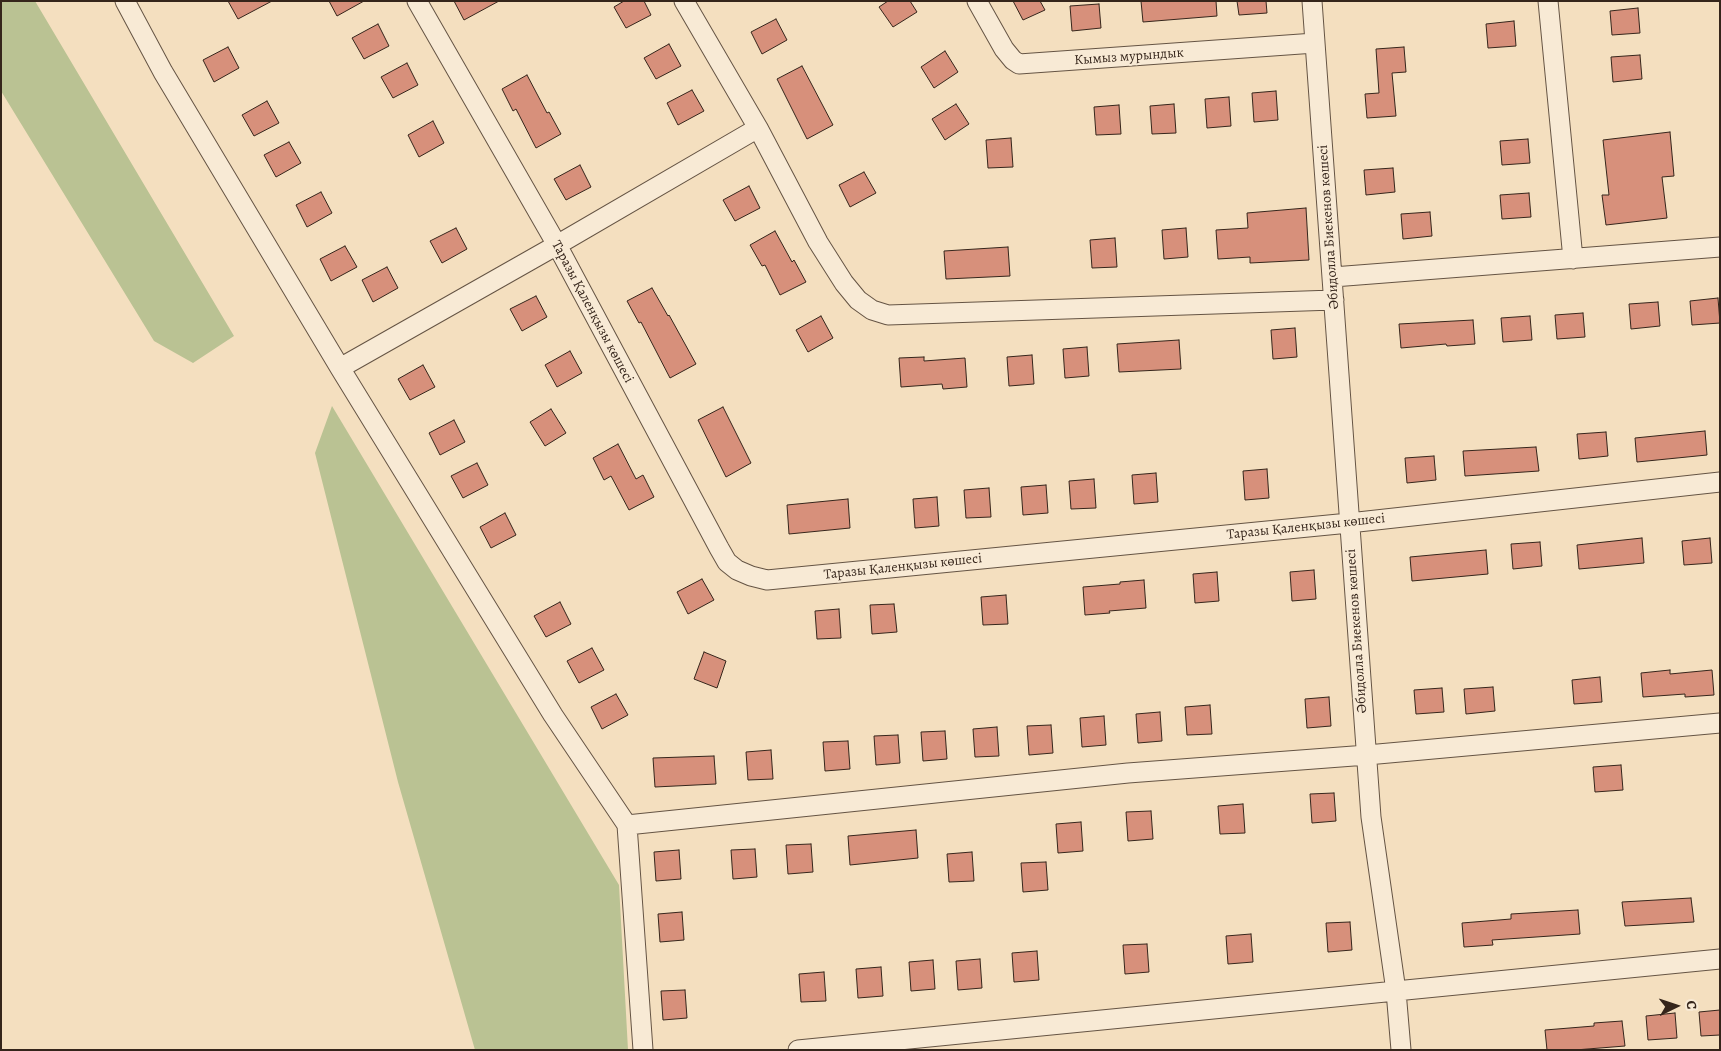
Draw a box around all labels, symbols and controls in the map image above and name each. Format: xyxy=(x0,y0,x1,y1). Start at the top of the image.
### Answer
street label: Кымыз мурындык xyxy=(1074,45,1184,69)
street label: Әбидолла Биекенов көшесі xyxy=(1315,144,1343,310)
street label: Таразы Қаленқызы көшесі xyxy=(547,238,637,386)
street label: Таразы Қаленқызы көшесі xyxy=(1226,510,1386,544)
street label: Әбидолла Биекенов көшесі xyxy=(1343,548,1371,714)
street label: Таразы Қаленқызы көшесі xyxy=(823,550,983,584)
north arrow xyxy=(1651,981,1701,1031)
text: С xyxy=(1682,1000,1701,1010)

